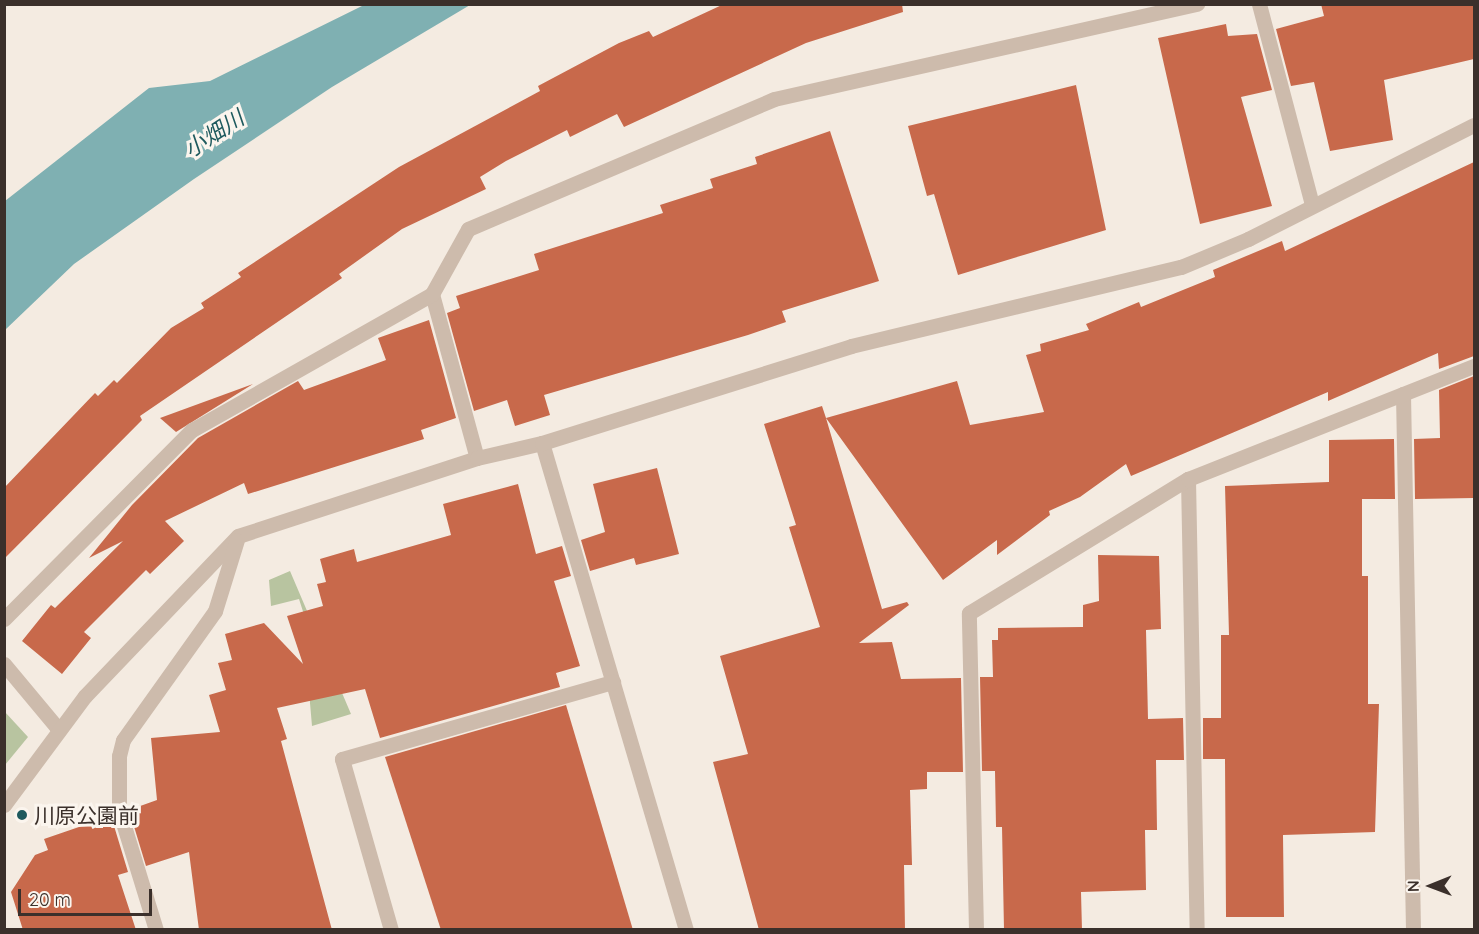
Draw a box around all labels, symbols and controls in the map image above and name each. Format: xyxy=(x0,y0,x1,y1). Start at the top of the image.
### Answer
water label: 小畑川 xyxy=(179,105,249,163)
place label: 川原公園前 xyxy=(34,802,139,828)
marker: 川原公園前 xyxy=(15,808,29,822)
north arrow xyxy=(1401,856,1461,916)
scale bar xyxy=(21,877,154,915)
text: N xyxy=(1403,880,1423,892)
text: 20 m xyxy=(29,888,71,911)

